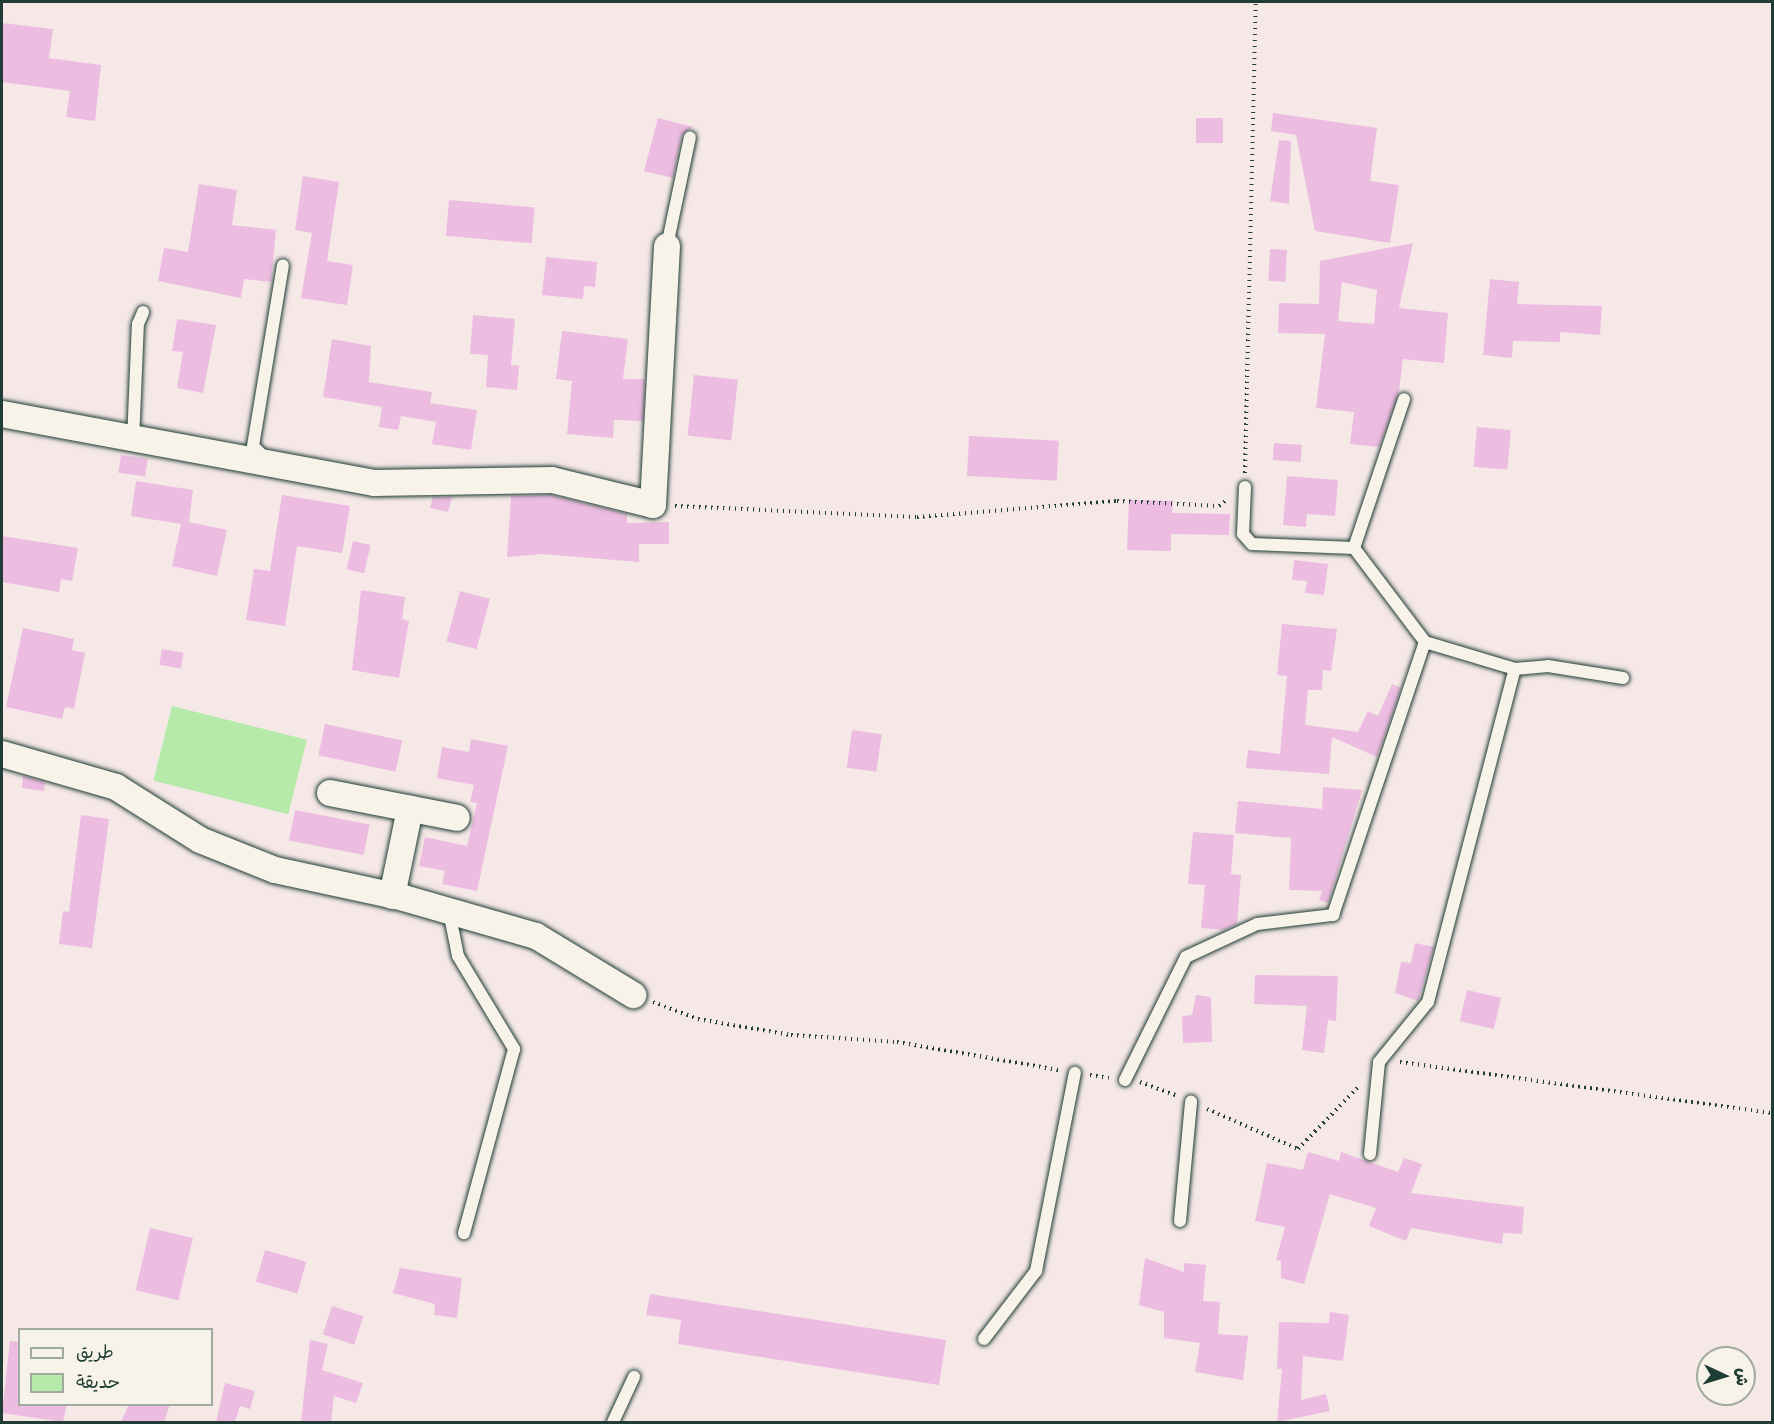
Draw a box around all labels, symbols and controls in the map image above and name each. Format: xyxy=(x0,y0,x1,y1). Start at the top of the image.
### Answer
legend xyxy=(18,1328,213,1406)
text: طريق xyxy=(76,1341,114,1363)
north arrow xyxy=(1696,1346,1756,1406)
text: ش xyxy=(1732,1368,1753,1387)
text: حديقة xyxy=(76,1371,120,1393)

